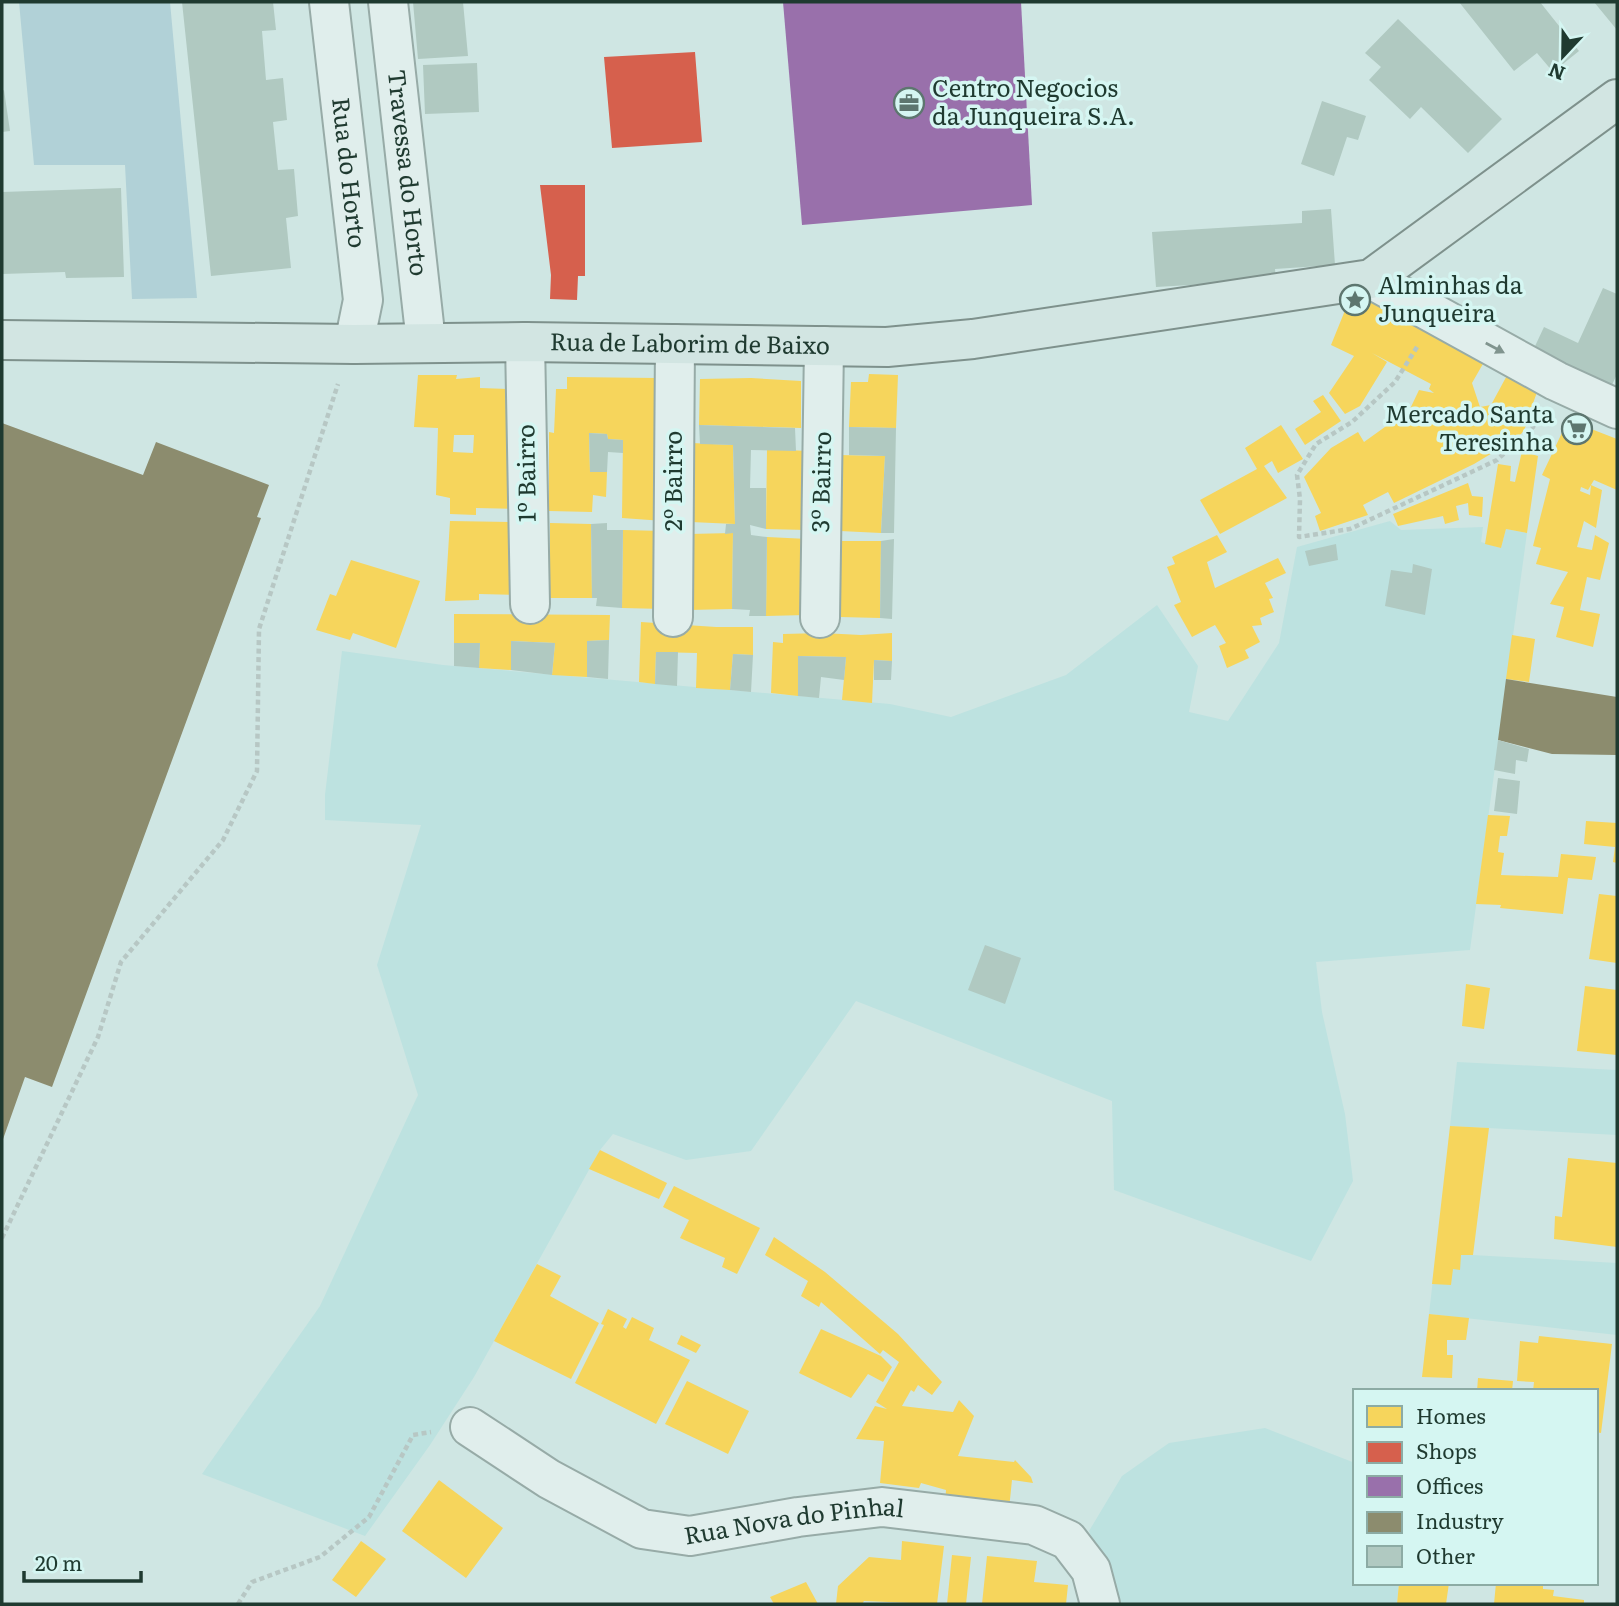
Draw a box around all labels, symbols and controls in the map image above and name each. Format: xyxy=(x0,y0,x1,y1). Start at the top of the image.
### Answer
north arrow xyxy=(1528,21,1598,91)
text: N xyxy=(1544,57,1569,89)
street label: Travessa do Horto xyxy=(381,67,439,278)
place label: Centro Negocios da Junqueira S.A. xyxy=(932,69,1135,132)
office icon: Centro Negocios da Junqueira S.A. xyxy=(892,86,926,120)
street label: Rua do Horto xyxy=(325,95,377,250)
place label: Alminhas da Junqueira xyxy=(1378,266,1523,329)
place icon: Alminhas da Junqueira xyxy=(1338,283,1372,317)
street label: Rua de Laborim de Baixo xyxy=(550,322,830,361)
one-way arrow xyxy=(1485,342,1504,354)
place label: Mercado Santa Teresinha xyxy=(1385,395,1554,458)
supermarket icon: Mercado Santa Teresinha xyxy=(1560,412,1594,446)
street label: 1º Bairro xyxy=(506,424,543,522)
street label: 2º Bairro xyxy=(654,431,689,531)
street label: 3º Bairro xyxy=(801,431,838,533)
legend xyxy=(1353,1389,1598,1585)
text: Homes xyxy=(1416,1399,1486,1430)
text: Shops xyxy=(1416,1434,1477,1465)
text: Offices xyxy=(1416,1469,1483,1500)
street label: Rua Nova do Pinhal xyxy=(681,1487,906,1552)
text: Industry xyxy=(1416,1504,1504,1535)
text: Other xyxy=(1416,1539,1475,1570)
scale bar xyxy=(24,1540,142,1584)
text: 20 m xyxy=(35,1546,82,1577)

